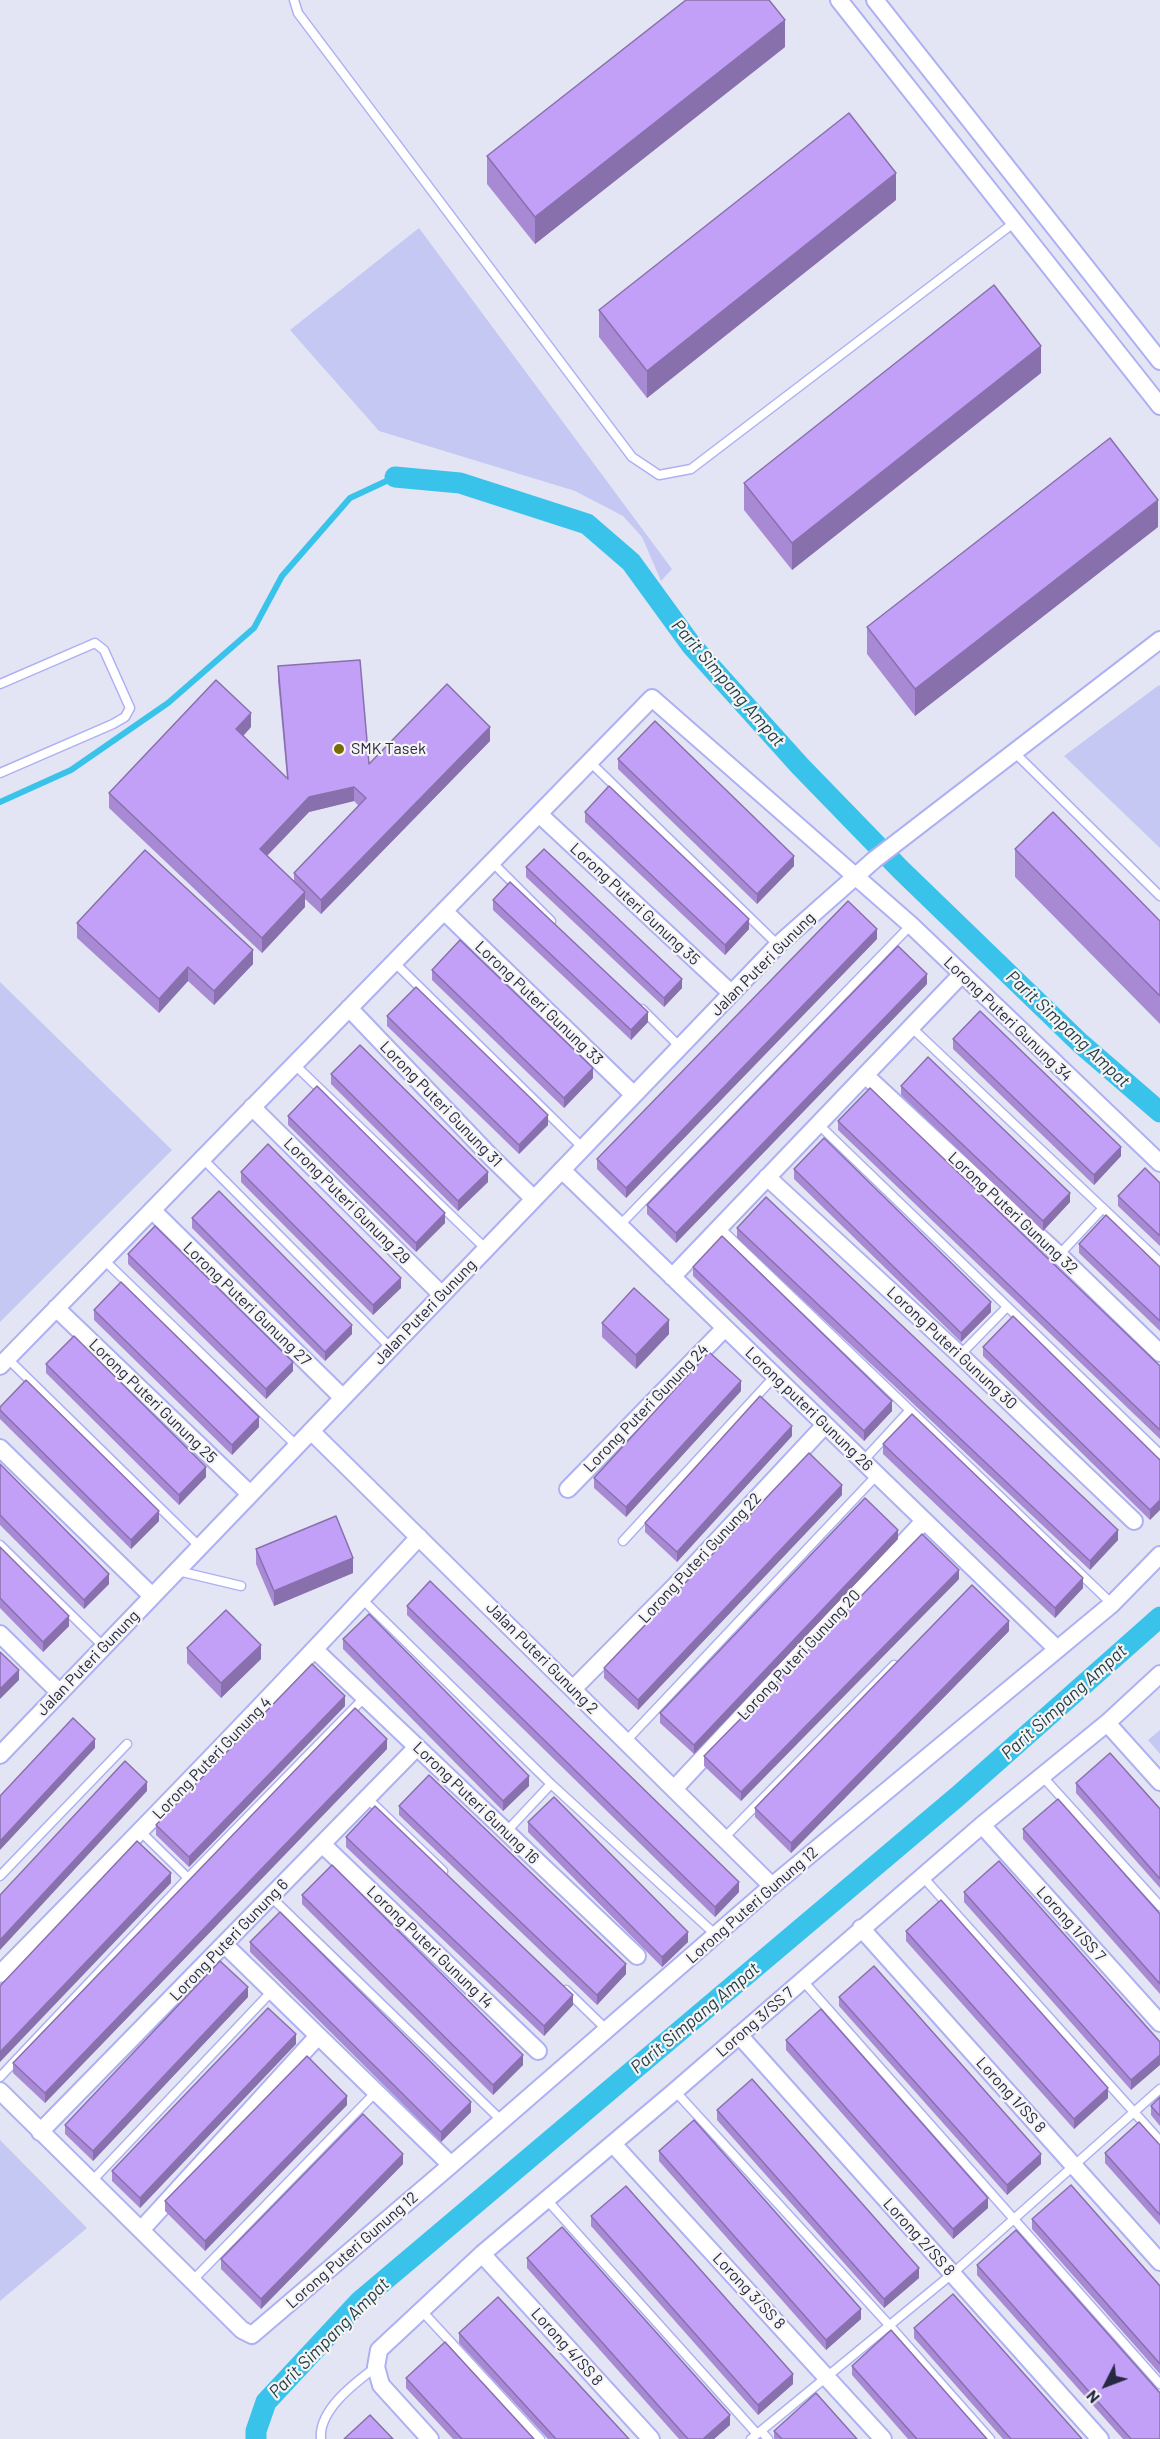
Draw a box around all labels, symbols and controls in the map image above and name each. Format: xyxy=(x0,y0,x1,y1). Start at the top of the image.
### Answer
water label: Parit Simpang Ampat xyxy=(667,615,789,751)
place label: SMK Tasek xyxy=(351,739,426,759)
marker: SMK Tasek xyxy=(332,742,346,756)
street label: Lorong Puteri Gunung 35 xyxy=(566,839,704,969)
street label: Jalan Puteri Gunung xyxy=(707,908,819,1020)
street label: Lorong Puteri Gunung 33 xyxy=(471,937,607,1069)
street label: Lorong Puteri Gunung 34 xyxy=(940,953,1076,1085)
water label: Parit Simpang Ampat xyxy=(1002,966,1134,1092)
street label: Lorong Puteri Gunung 31 xyxy=(376,1037,506,1171)
street label: Lorong Puteri Gunung 29 xyxy=(280,1134,414,1268)
street label: Lorong Puteri Gunung 32 xyxy=(944,1148,1082,1278)
street label: Lorong Puteri Gunung 27 xyxy=(179,1238,315,1370)
street label: Jalan Puteri Gunung xyxy=(370,1255,480,1369)
street label: Lorong Puteri Gunung 30 xyxy=(883,1283,1021,1413)
street label: Lorong Puteri Gunung 25 xyxy=(85,1335,221,1467)
street label: Lorong Puteri Gunung 24 xyxy=(580,1340,712,1476)
street label: Lorong puteri Gunung 26 xyxy=(741,1343,877,1475)
street label: Lorong Puteri Gunung 22 xyxy=(635,1489,765,1627)
street label: Lorong Puteri Gunung 20 xyxy=(733,1586,865,1724)
street label: Jalan Puteri Gunung 2 xyxy=(482,1598,602,1718)
street label: Jalan Puteri Gunung xyxy=(33,1606,143,1720)
water label: Parit Simpang Ampat xyxy=(997,1640,1131,1764)
street label: Lorong Puteri Gunung 4 xyxy=(149,1693,275,1823)
street label: Lorong Puteri Gunung 16 xyxy=(409,1738,543,1868)
street label: Lorong Puteri Gunung 12 xyxy=(682,1843,822,1967)
street label: Lorong Puteri Gunung 6 xyxy=(166,1875,292,2005)
street label: Lorong Puteri Gunung 14 xyxy=(363,1882,497,2012)
street label: Lorong 1/SS 7 xyxy=(1032,1883,1110,1965)
water label: Parit Simpang Ampat xyxy=(626,1958,764,2078)
street label: Lorong 3/SS 7 xyxy=(712,1983,798,2061)
street label: Lorong 1/SS 8 xyxy=(972,2053,1050,2137)
street label: Lorong Puteri Gunung 12 xyxy=(282,2188,422,2312)
street label: Lorong 2/SS 8 xyxy=(879,2194,959,2280)
street label: Lorong 3/SS 8 xyxy=(709,2249,789,2333)
water label: Parit Simpang Ampat xyxy=(264,2273,394,2403)
street label: Lorong 4/SS 8 xyxy=(527,2304,607,2390)
north arrow xyxy=(1076,2355,1136,2415)
text: N xyxy=(1082,2387,1103,2408)

